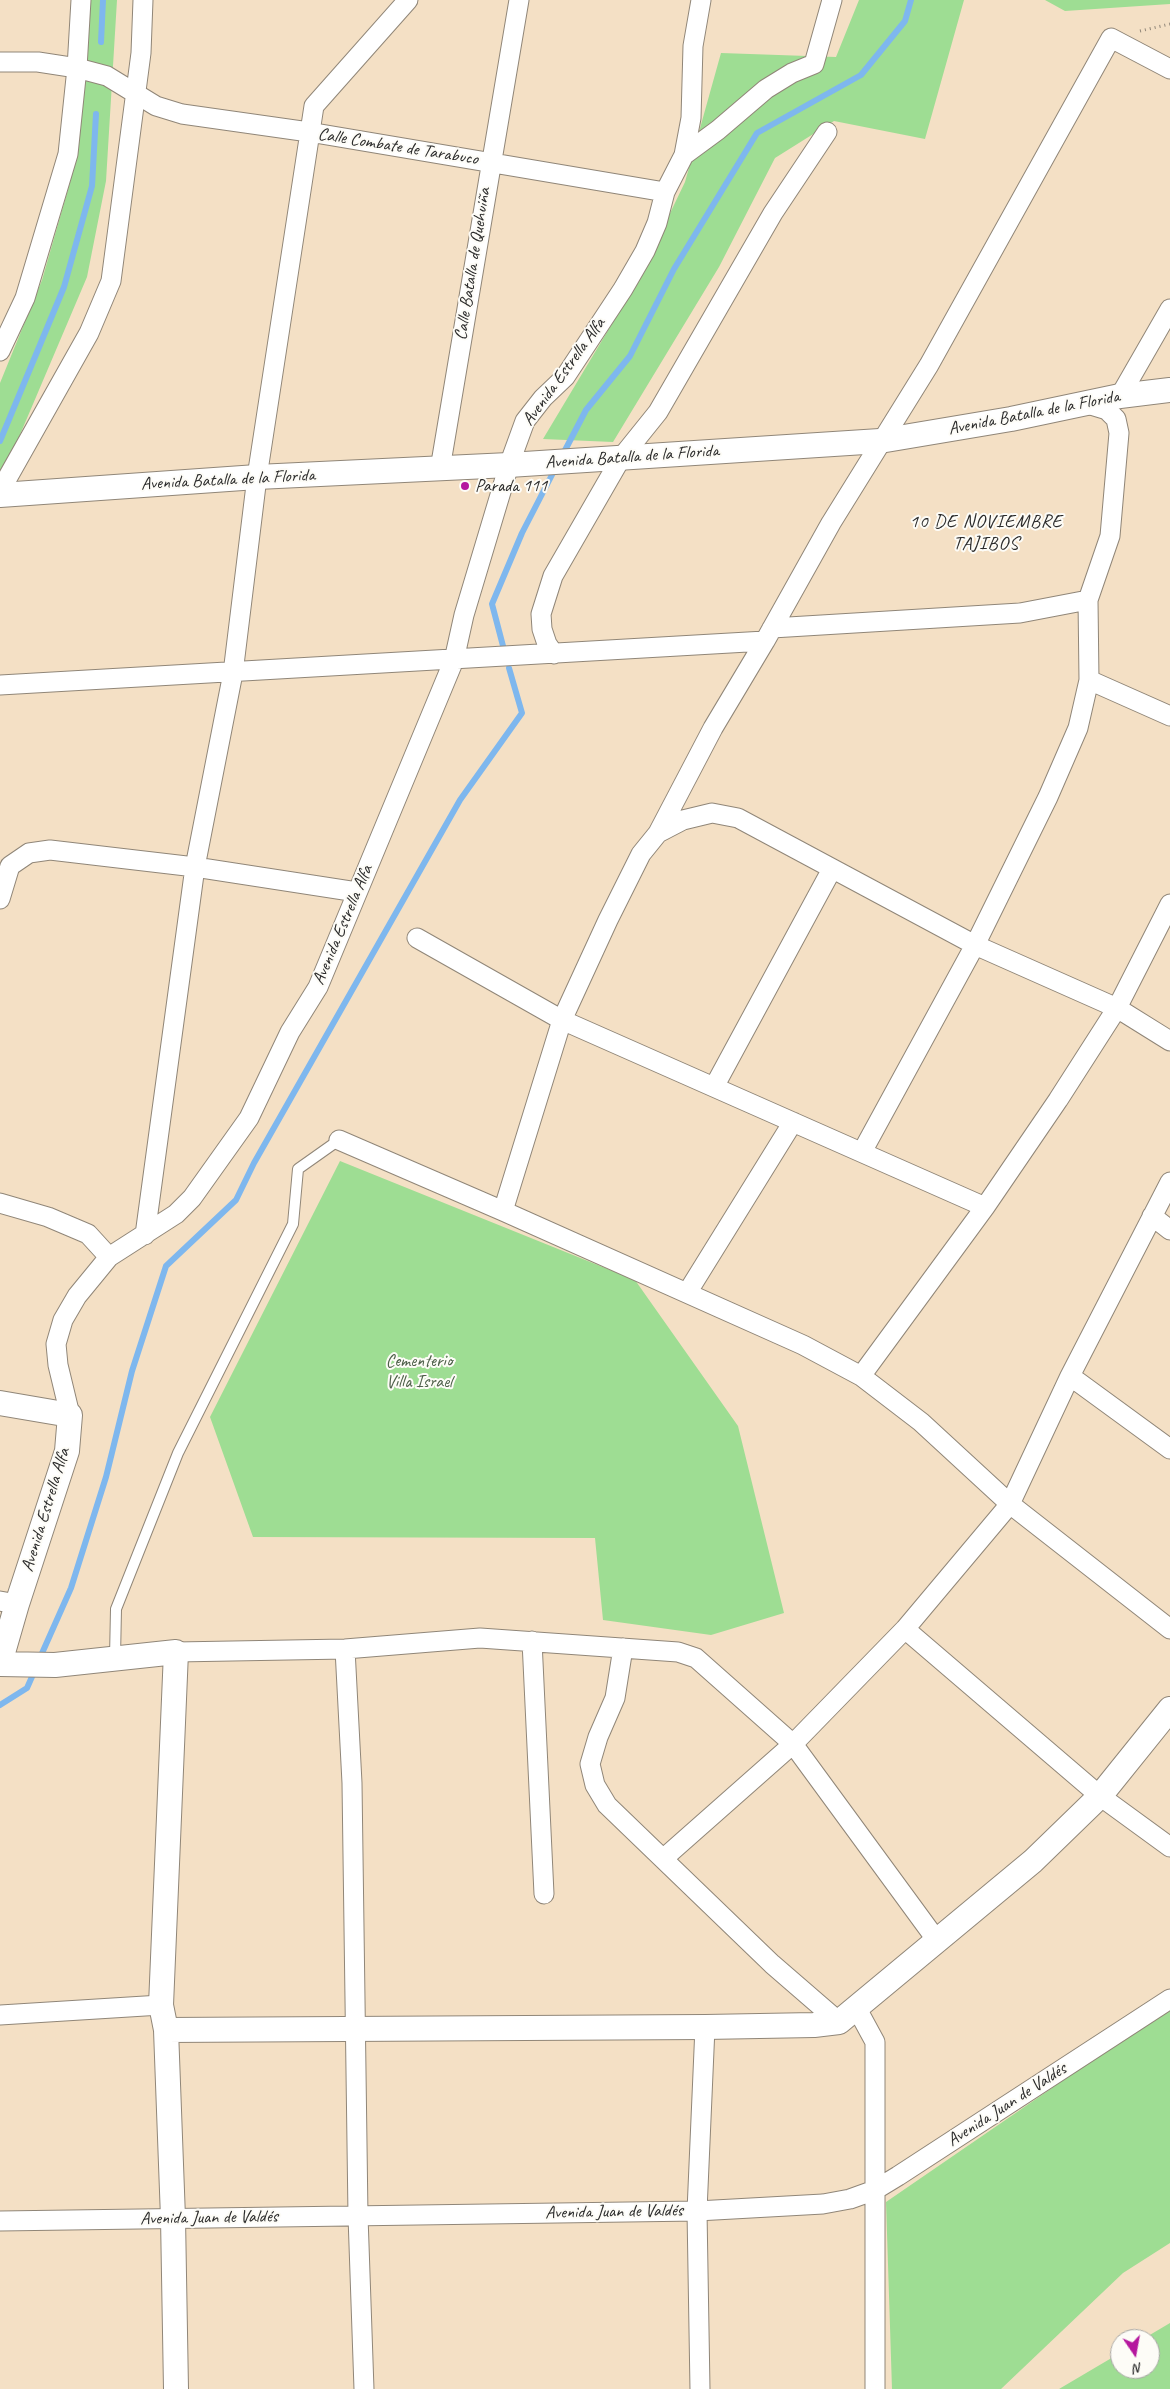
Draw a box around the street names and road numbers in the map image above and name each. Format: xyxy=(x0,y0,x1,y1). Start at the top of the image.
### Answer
street label: Calle Combate de Tarabuco xyxy=(316,124,480,170)
street label: Calle Batalla de Quehuiña xyxy=(450,186,496,342)
street label: Avenida Estrella Alfa xyxy=(518,314,610,430)
street label: Avenida Batalla de la Florida xyxy=(947,386,1121,440)
street label: Avenida Batalla de la Florida xyxy=(544,440,720,474)
street label: Avenida Batalla de la Florida xyxy=(141,465,315,495)
street label: Avenida Estrella Alfa xyxy=(308,862,378,988)
street label: Avenida Estrella Alfa xyxy=(17,1446,75,1574)
street label: Avenida Juan de Valdés xyxy=(943,2058,1071,2152)
street label: Avenida Juan de Valdés xyxy=(545,2200,683,2224)
street label: Avenida Juan de Valdés xyxy=(140,2206,278,2230)

